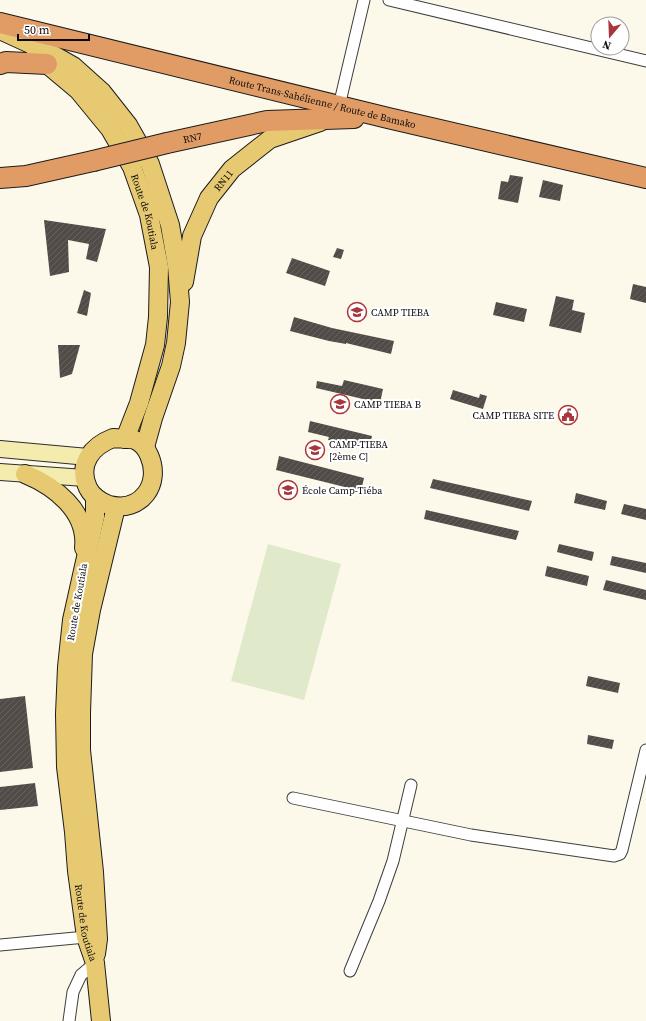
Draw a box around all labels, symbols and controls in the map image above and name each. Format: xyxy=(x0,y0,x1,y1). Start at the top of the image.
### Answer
scale bar xyxy=(18,16,89,42)
north arrow xyxy=(590,16,630,56)
text: 50 m xyxy=(24,22,50,38)
text: N xyxy=(601,37,613,53)
street label: Route Trans-Sahélienne / Route de Bamako xyxy=(228,73,418,131)
street label: RN7 xyxy=(182,129,203,146)
street label: RN11 xyxy=(211,167,236,194)
street label: Route de Koutiala xyxy=(128,172,162,252)
school or university icon: CAMP TIEBA xyxy=(346,301,368,323)
place label: CAMP TIEBA xyxy=(371,306,430,319)
school or university icon: CAMP TIEBA B xyxy=(329,393,351,415)
place label: CAMP TIEBA B xyxy=(354,398,421,411)
public building icon: CAMP TIEBA SITE xyxy=(557,404,579,426)
place label: CAMP TIEBA SITE xyxy=(473,409,554,422)
place label: CAMP-TIEBA [2ème C] xyxy=(329,438,388,463)
school or university icon: CAMP-TIEBA [2ème C] xyxy=(304,439,326,461)
school or university icon: École Camp-Tiéba xyxy=(277,479,299,501)
place label: École Camp-Tiéba xyxy=(302,484,383,497)
street label: Route de Koutiala xyxy=(64,561,90,642)
street label: Route de Koutiala xyxy=(72,883,101,964)

